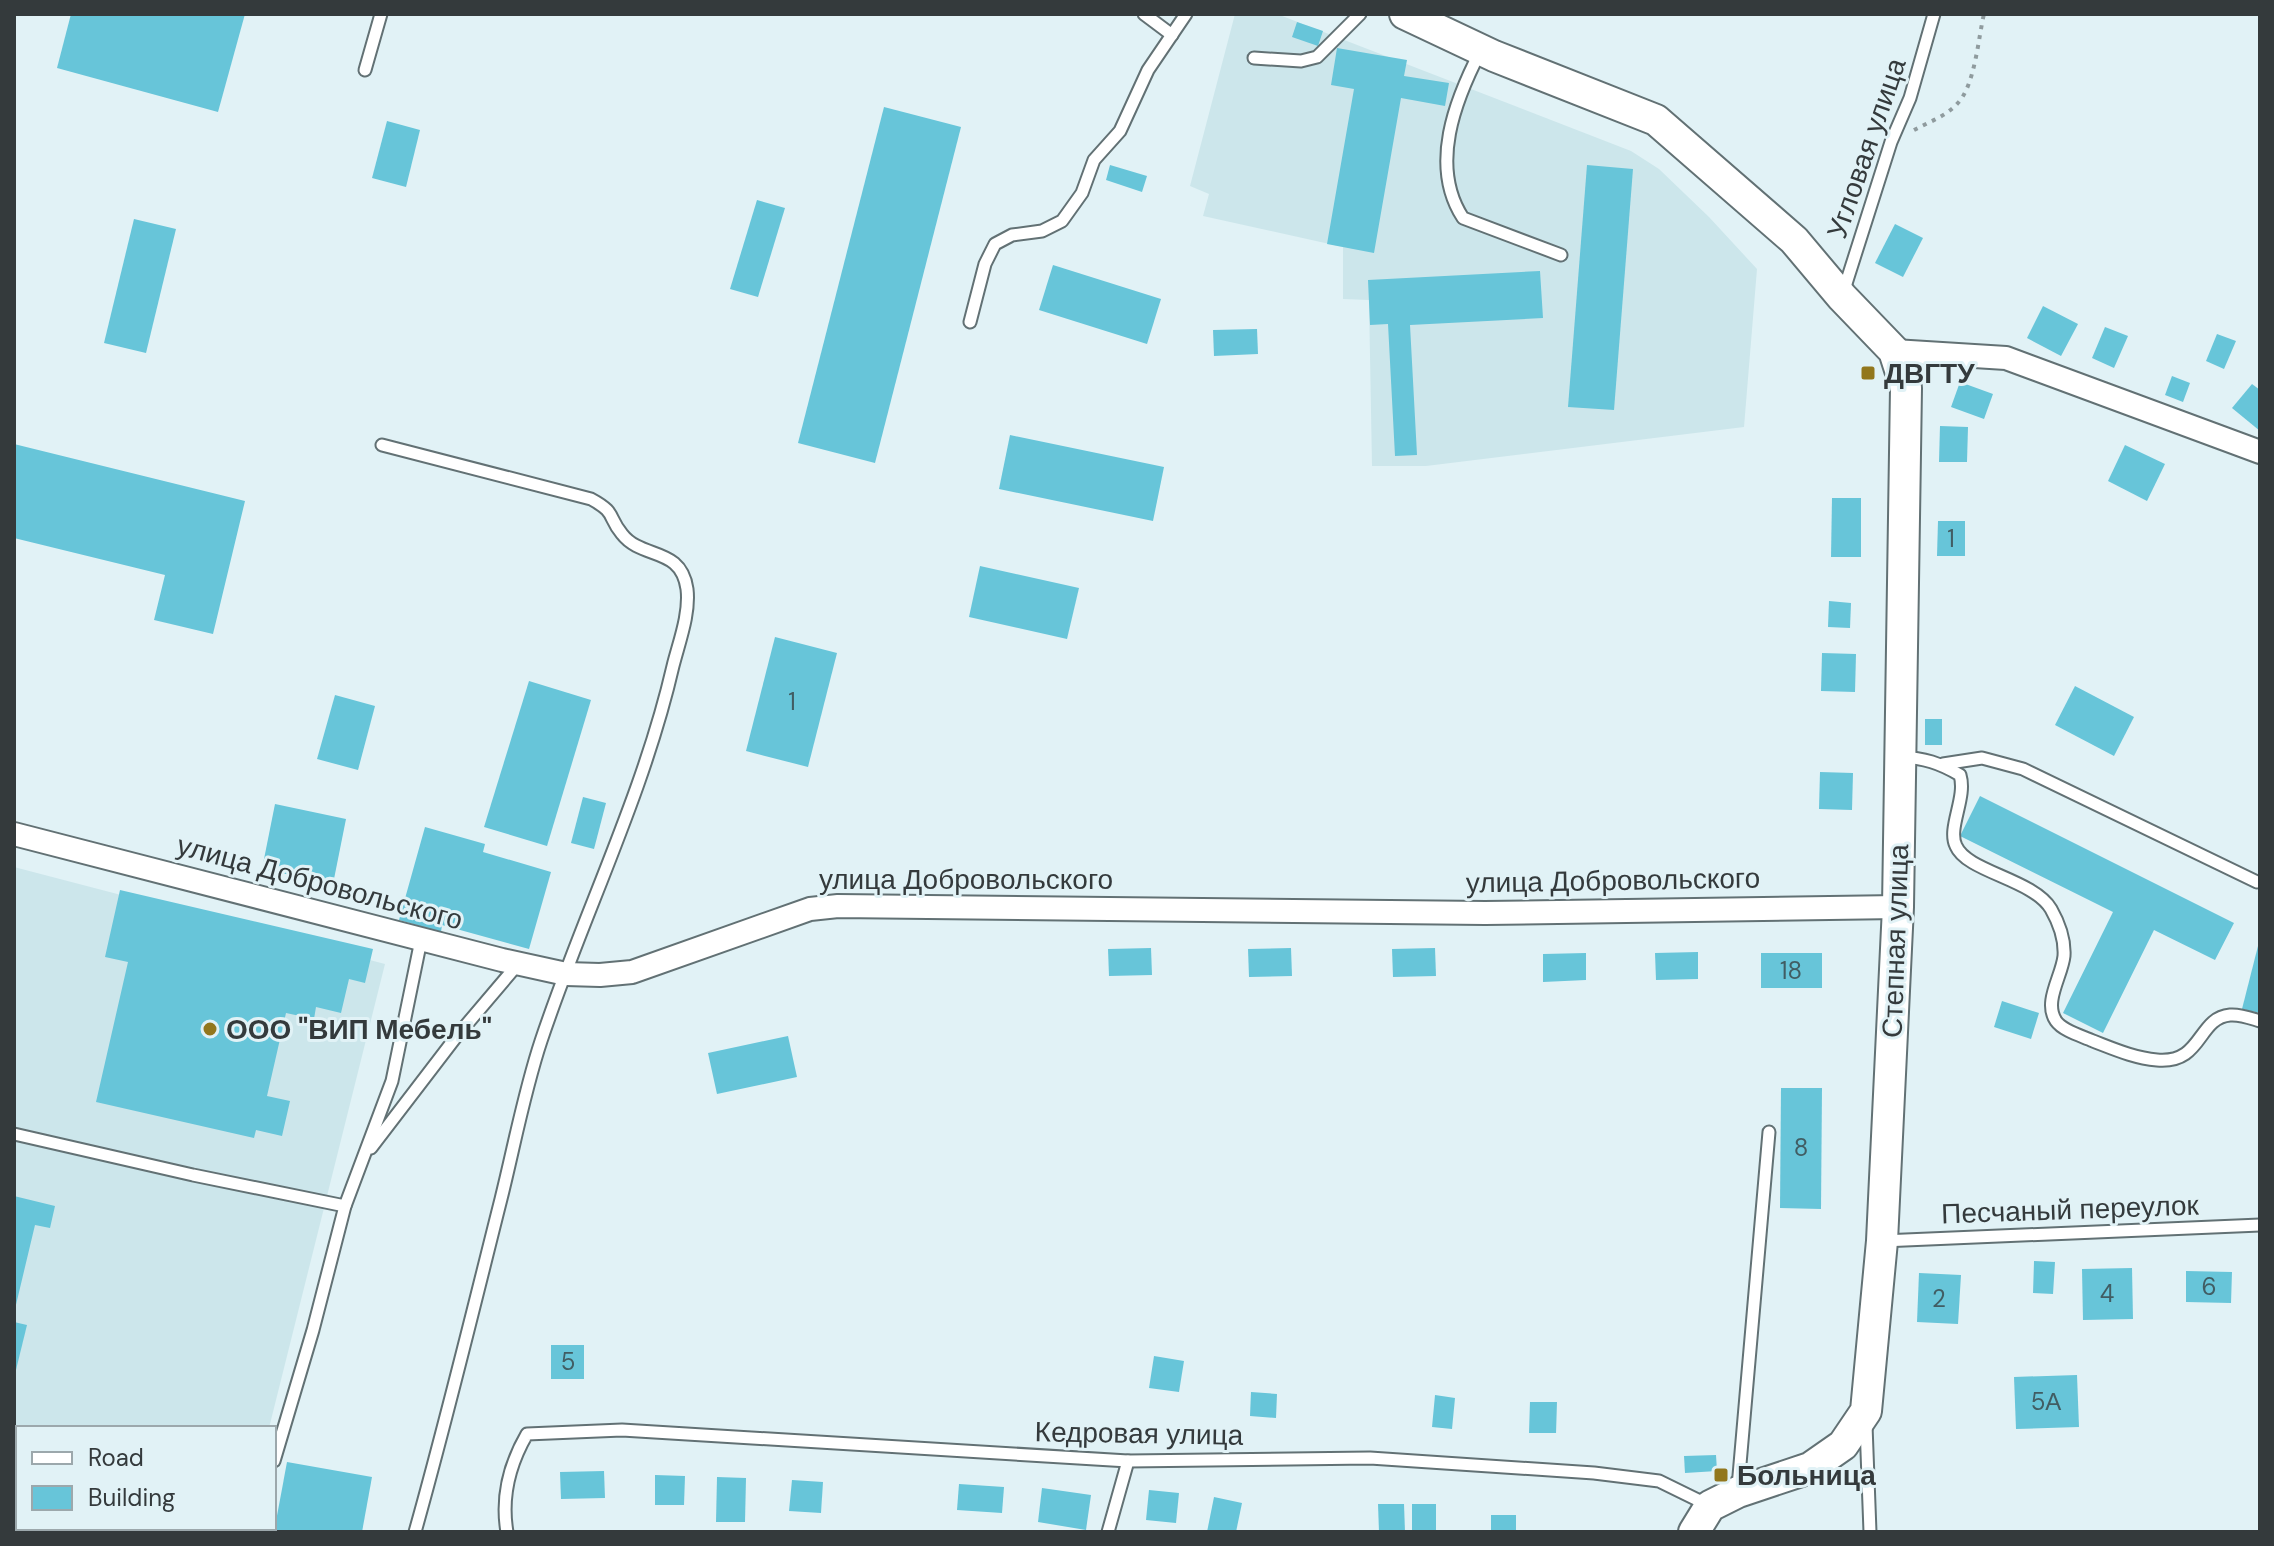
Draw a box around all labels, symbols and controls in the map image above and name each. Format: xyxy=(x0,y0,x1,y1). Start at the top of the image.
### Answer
street label: Угловая улица xyxy=(1818,53,1915,243)
place label: ДВГТУ xyxy=(1884,355,1975,392)
marker: ДВГТУ xyxy=(1859,364,1877,382)
house number: 1 xyxy=(1947,523,1955,554)
house number: 1 xyxy=(788,686,796,717)
street label: улица Добровольского xyxy=(173,827,467,938)
street label: Степная улица xyxy=(1874,843,1917,1039)
street label: улица Добровольского xyxy=(1466,859,1760,902)
street label: улица Добровольского xyxy=(819,861,1113,898)
house number: 18 xyxy=(1780,955,1802,986)
place label: ООО "ВИП Мебель" xyxy=(226,1011,492,1048)
marker: ООО "ВИП Мебель" xyxy=(201,1020,219,1038)
house number: 8 xyxy=(1794,1132,1808,1163)
street label: Песчаный переулок xyxy=(1941,1186,2200,1232)
house number: 6 xyxy=(2201,1271,2217,1302)
house number: 4 xyxy=(2100,1278,2114,1309)
house number: 2 xyxy=(1932,1283,1946,1314)
house number: 5 xyxy=(561,1346,575,1377)
house number: 5А xyxy=(2031,1386,2061,1417)
street label: Кедровая улица xyxy=(1034,1413,1244,1454)
legend xyxy=(16,1426,276,1530)
text: Road xyxy=(88,1442,144,1473)
place label: Больница xyxy=(1737,1457,1876,1494)
marker: Больница xyxy=(1712,1466,1730,1484)
text: Building xyxy=(88,1482,175,1513)

